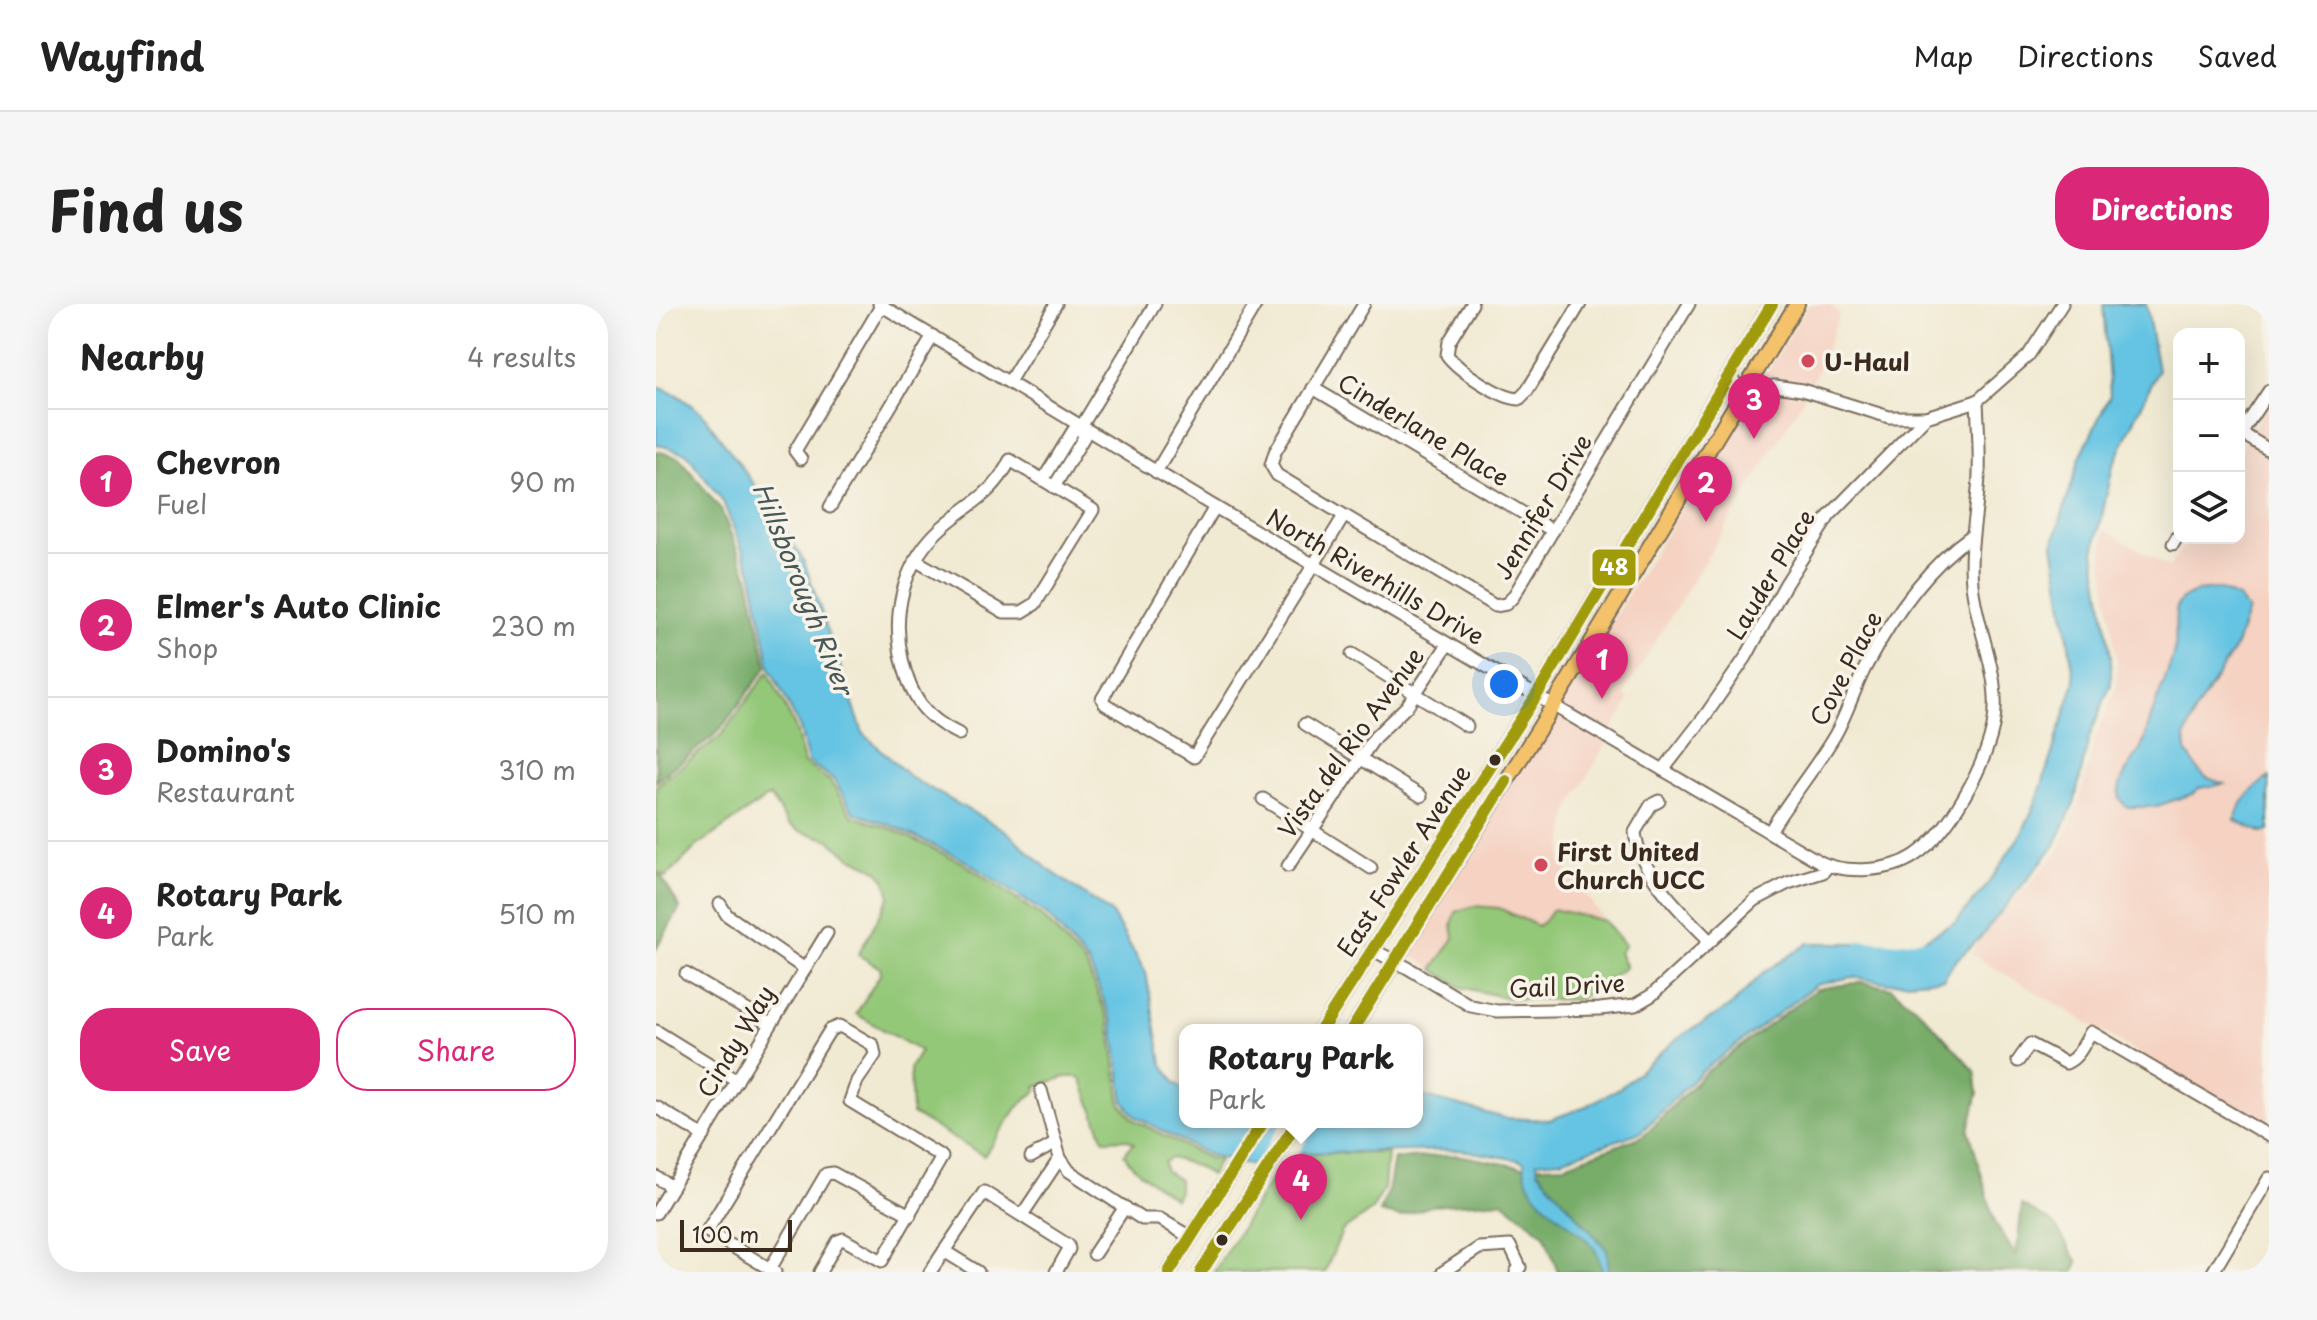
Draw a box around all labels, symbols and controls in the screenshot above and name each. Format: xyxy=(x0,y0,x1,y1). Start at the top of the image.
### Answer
text: Wayfind xyxy=(40,27,204,84)
text: Map xyxy=(1914,34,1973,77)
text: Directions xyxy=(2017,34,2154,77)
text: Saved xyxy=(2198,34,2277,77)
text: Find us xyxy=(48,166,244,251)
button: Directions xyxy=(2055,167,2269,250)
map controls xyxy=(2173,328,2245,544)
button: + xyxy=(2173,328,2245,400)
text: Nearby xyxy=(80,330,205,382)
text: 4 results xyxy=(467,337,576,376)
place label: U-Haul xyxy=(1824,343,1909,379)
marker: U-Haul xyxy=(1799,352,1817,370)
street label: Cinderlane Place xyxy=(1331,364,1517,494)
pin: 3 xyxy=(1728,373,1780,439)
button: − xyxy=(2173,400,2245,472)
street label: Jennifer Drive xyxy=(1484,426,1600,586)
text: Chevron xyxy=(156,439,281,484)
pin: 2 xyxy=(1680,456,1732,522)
text: 1 xyxy=(100,462,112,501)
text: 90 m xyxy=(509,462,576,501)
button: layers xyxy=(2173,472,2245,544)
water label: Hillsborough River xyxy=(744,476,866,703)
text: Fuel xyxy=(156,484,207,523)
street label: North Riverhills Drive xyxy=(1260,499,1492,653)
street label: Lauder Place xyxy=(1717,502,1823,646)
line badge: 48 xyxy=(1591,548,1637,587)
text: 48 xyxy=(1600,549,1628,582)
text: Elmer's Auto Clinic xyxy=(156,583,441,628)
street label: Cove Place xyxy=(1800,604,1890,732)
text: 2 xyxy=(97,606,115,645)
text: 230 m xyxy=(491,606,576,645)
text: Shop xyxy=(156,628,218,667)
pin: 1 xyxy=(1576,633,1628,699)
street label: Vista del Rio Avenue xyxy=(1268,639,1432,845)
your location xyxy=(1484,664,1524,704)
text: Domino's xyxy=(156,727,291,772)
text: 3 xyxy=(97,750,115,789)
text: 310 m xyxy=(498,750,576,789)
unlabelled marker xyxy=(1487,752,1503,768)
street label: East Fowler Avenue xyxy=(1327,757,1479,963)
text: Restaurant xyxy=(156,772,295,811)
place label: First United Church UCC xyxy=(1557,833,1705,897)
marker: First United Church UCC xyxy=(1532,856,1550,874)
text: Rotary Park xyxy=(156,871,342,916)
text: 4 xyxy=(97,894,115,933)
text: 510 m xyxy=(498,894,576,933)
text: Park xyxy=(156,916,214,955)
street label: Gail Drive xyxy=(1508,964,1626,1006)
street label: Cindy Way xyxy=(687,978,783,1104)
button: Save xyxy=(80,1008,320,1091)
button: Share xyxy=(336,1008,576,1091)
popup xyxy=(1179,1024,1423,1128)
text: Rotary Park xyxy=(1208,1034,1394,1079)
text: Park xyxy=(1208,1079,1266,1118)
pin: 4 xyxy=(1275,1154,1327,1220)
scale bar xyxy=(680,1216,792,1252)
text: 100 m xyxy=(692,1217,759,1250)
unlabelled marker xyxy=(1214,1232,1230,1248)

